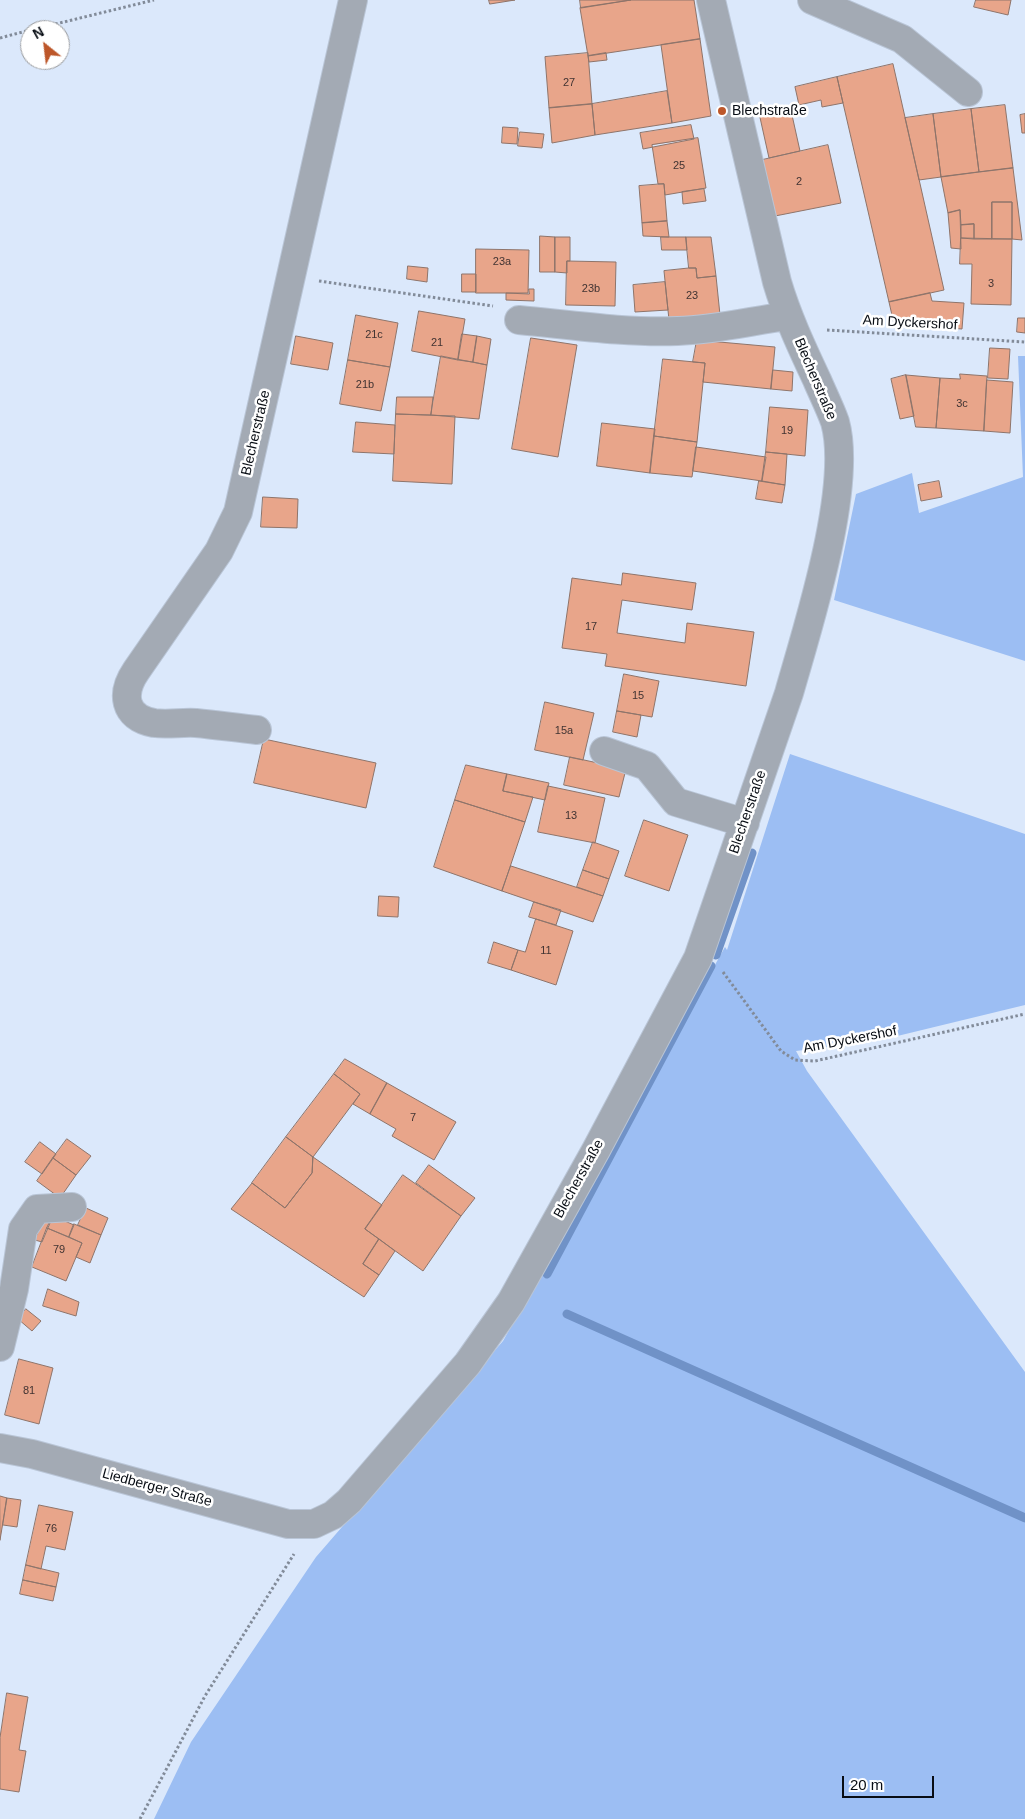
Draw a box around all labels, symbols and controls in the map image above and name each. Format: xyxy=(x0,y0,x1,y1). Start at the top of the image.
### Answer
north arrow xyxy=(20,20,70,70)
text: N xyxy=(30,23,47,42)
house number: 27 xyxy=(563,76,575,90)
place label: Blechstraße xyxy=(732,103,807,119)
marker: Blechstraße xyxy=(716,105,728,117)
house number: 25 xyxy=(673,159,685,173)
house number: 2 xyxy=(796,175,802,189)
house number: 23a xyxy=(493,255,511,269)
house number: 3 xyxy=(988,277,994,291)
house number: 23b xyxy=(582,282,600,296)
house number: 23 xyxy=(686,289,698,303)
street label: Am Dyckershof xyxy=(862,312,958,334)
house number: 21c xyxy=(365,328,383,342)
house number: 21 xyxy=(431,336,443,350)
street label: Blecherstraße xyxy=(790,336,840,422)
house number: 21b xyxy=(356,378,374,392)
street label: Blecherstraße xyxy=(238,389,274,477)
house number: 3c xyxy=(956,397,968,411)
house number: 19 xyxy=(781,424,793,438)
house number: 17 xyxy=(585,620,597,634)
house number: 15 xyxy=(632,689,644,703)
house number: 15a xyxy=(555,724,573,738)
street label: Blecherstraße xyxy=(726,768,770,856)
house number: 13 xyxy=(565,809,577,823)
house number: 11 xyxy=(540,944,552,958)
street label: Am Dyckershof xyxy=(802,1023,898,1057)
house number: 7 xyxy=(410,1111,416,1125)
street label: Blecherstraße xyxy=(551,1137,607,1221)
house number: 79 xyxy=(53,1243,65,1257)
house number: 81 xyxy=(23,1384,35,1398)
street label: Liedberger Straße xyxy=(100,1465,214,1511)
house number: 76 xyxy=(45,1522,57,1536)
scale bar xyxy=(845,1766,938,1798)
text: 20 m xyxy=(850,1776,883,1793)

